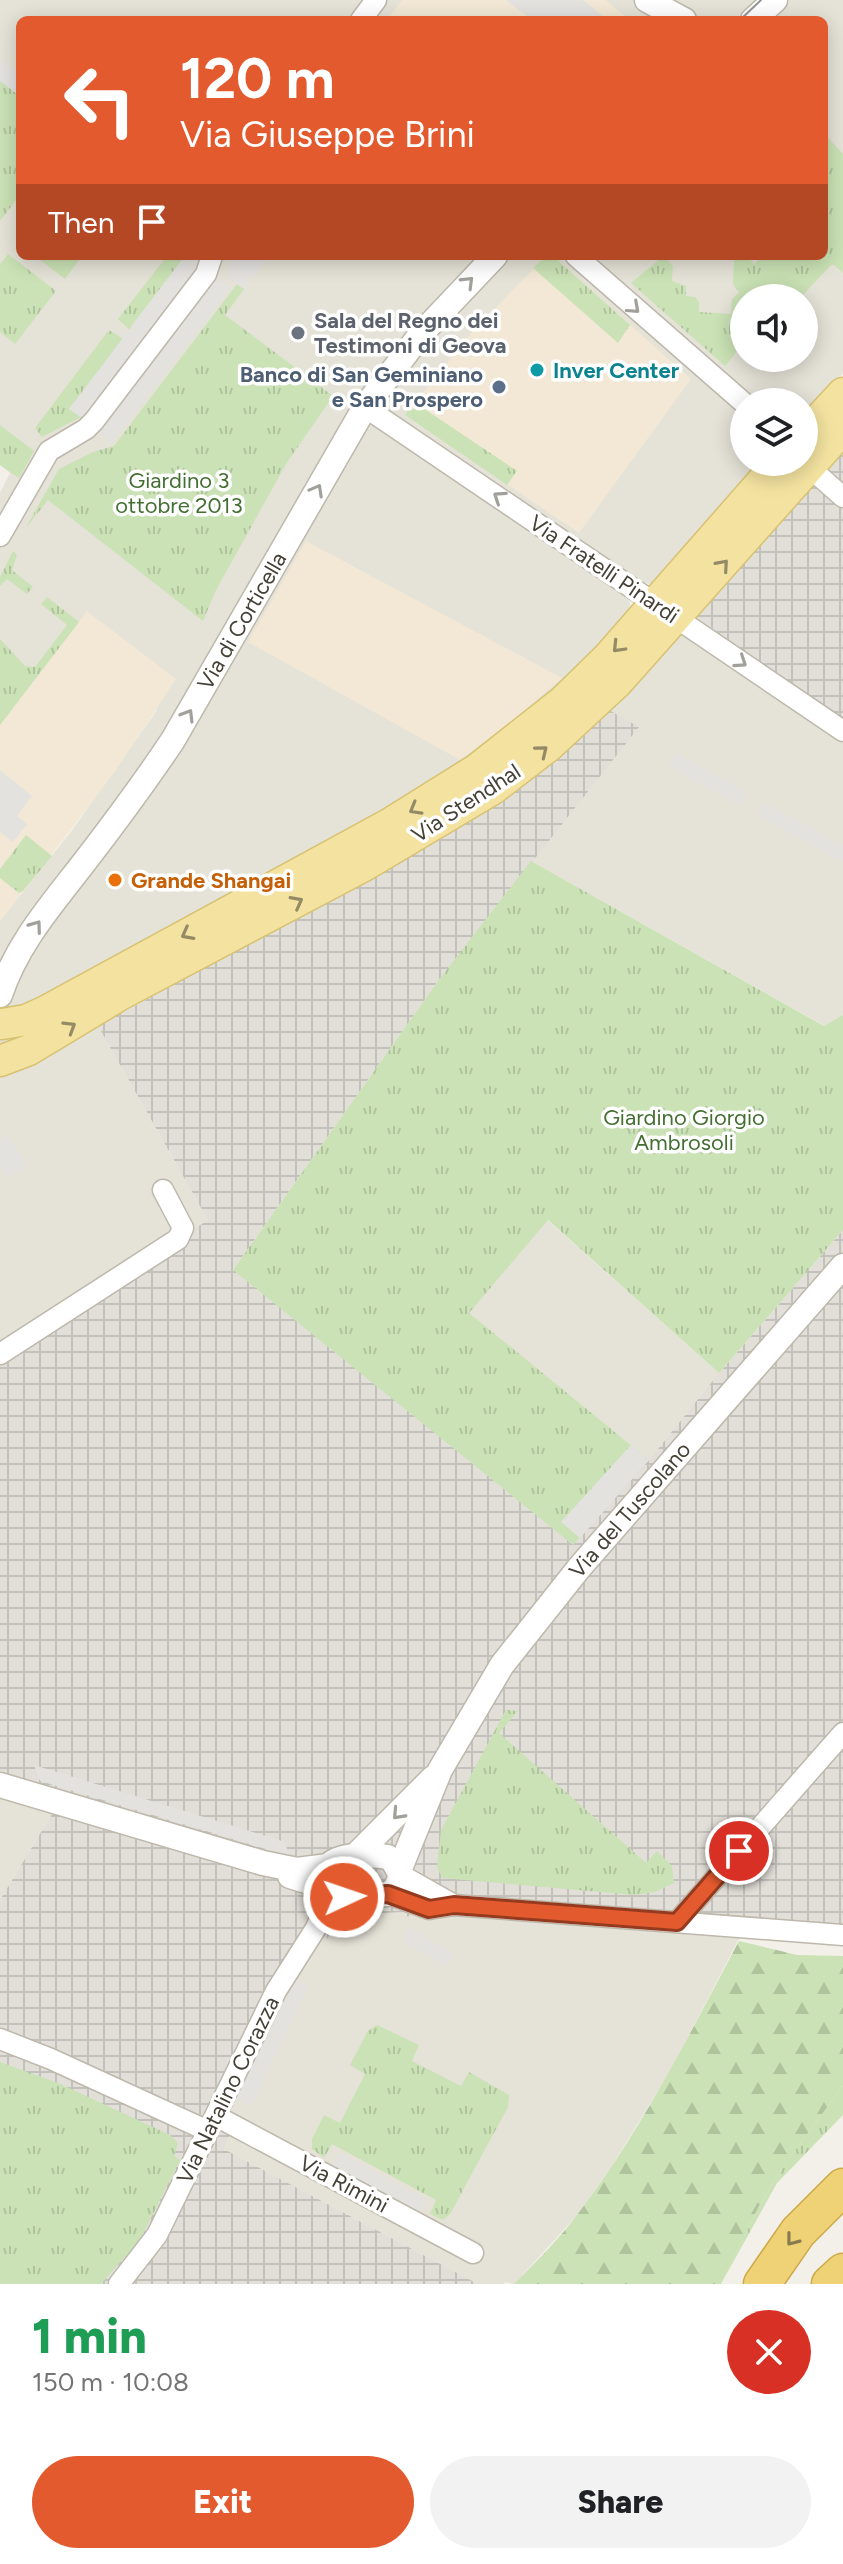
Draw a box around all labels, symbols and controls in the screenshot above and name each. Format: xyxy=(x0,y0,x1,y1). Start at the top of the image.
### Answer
text: 120 m xyxy=(180,45,335,112)
icon: left xyxy=(48,48,152,152)
text: Via Giuseppe Brini xyxy=(180,113,475,156)
icon: arrive xyxy=(130,200,174,244)
text: Then xyxy=(48,204,114,241)
one-way arrow xyxy=(459,277,473,291)
map controls xyxy=(730,284,818,476)
button: sound xyxy=(730,284,818,372)
one-way arrow xyxy=(625,298,640,312)
place label: Sala del Regno dei Testimoni di Geova xyxy=(314,307,506,359)
marker: Sala del Regno dei Testimoni di Geova xyxy=(289,324,307,342)
place label: Inver Center xyxy=(553,357,680,384)
place label: Banco di San Geminiano e San Prospero xyxy=(240,361,483,413)
marker: Inver Center xyxy=(528,361,546,379)
marker: Banco di San Geminiano e San Prospero xyxy=(490,378,508,396)
button: layers xyxy=(730,388,818,476)
park label: Giardino 3 ottobre 2013 xyxy=(115,467,243,519)
one-way arrow xyxy=(307,484,323,498)
one-way arrow xyxy=(493,492,507,507)
street label: Via Fratelli Pinardi xyxy=(524,509,684,629)
street label: Via di Corticella xyxy=(192,547,292,695)
one-way arrow xyxy=(713,560,728,574)
one-way arrow xyxy=(612,638,627,652)
one-way arrow xyxy=(733,652,747,667)
one-way arrow xyxy=(178,709,194,724)
one-way arrow xyxy=(533,746,547,761)
street label: Via Stendhal xyxy=(407,758,525,848)
one-way arrow xyxy=(409,799,424,815)
place label: Grande Shangai xyxy=(131,867,291,894)
marker: Grande Shangai xyxy=(106,871,124,889)
one-way arrow xyxy=(289,896,303,912)
one-way arrow xyxy=(26,920,41,934)
one-way arrow xyxy=(181,924,195,939)
one-way arrow xyxy=(61,1022,76,1037)
park label: Giardino Giorgio Ambrosoli xyxy=(603,1104,765,1156)
street label: Via del Tuscolano xyxy=(564,1436,696,1584)
one-way arrow xyxy=(393,1805,408,1819)
pin xyxy=(705,1817,773,1885)
icon: arrive xyxy=(717,1829,761,1873)
position arrow xyxy=(302,1855,386,1939)
street label: Via Natalino Corazza xyxy=(171,1992,285,2188)
street label: Via Rimini xyxy=(295,2149,393,2219)
one-way arrow xyxy=(787,2231,801,2246)
text: 1 min xyxy=(32,2307,147,2365)
button: close xyxy=(727,2310,811,2394)
text: 150 m · 10:08 xyxy=(32,2366,189,2398)
button: Exit xyxy=(32,2456,414,2548)
button: Share xyxy=(430,2456,811,2548)

